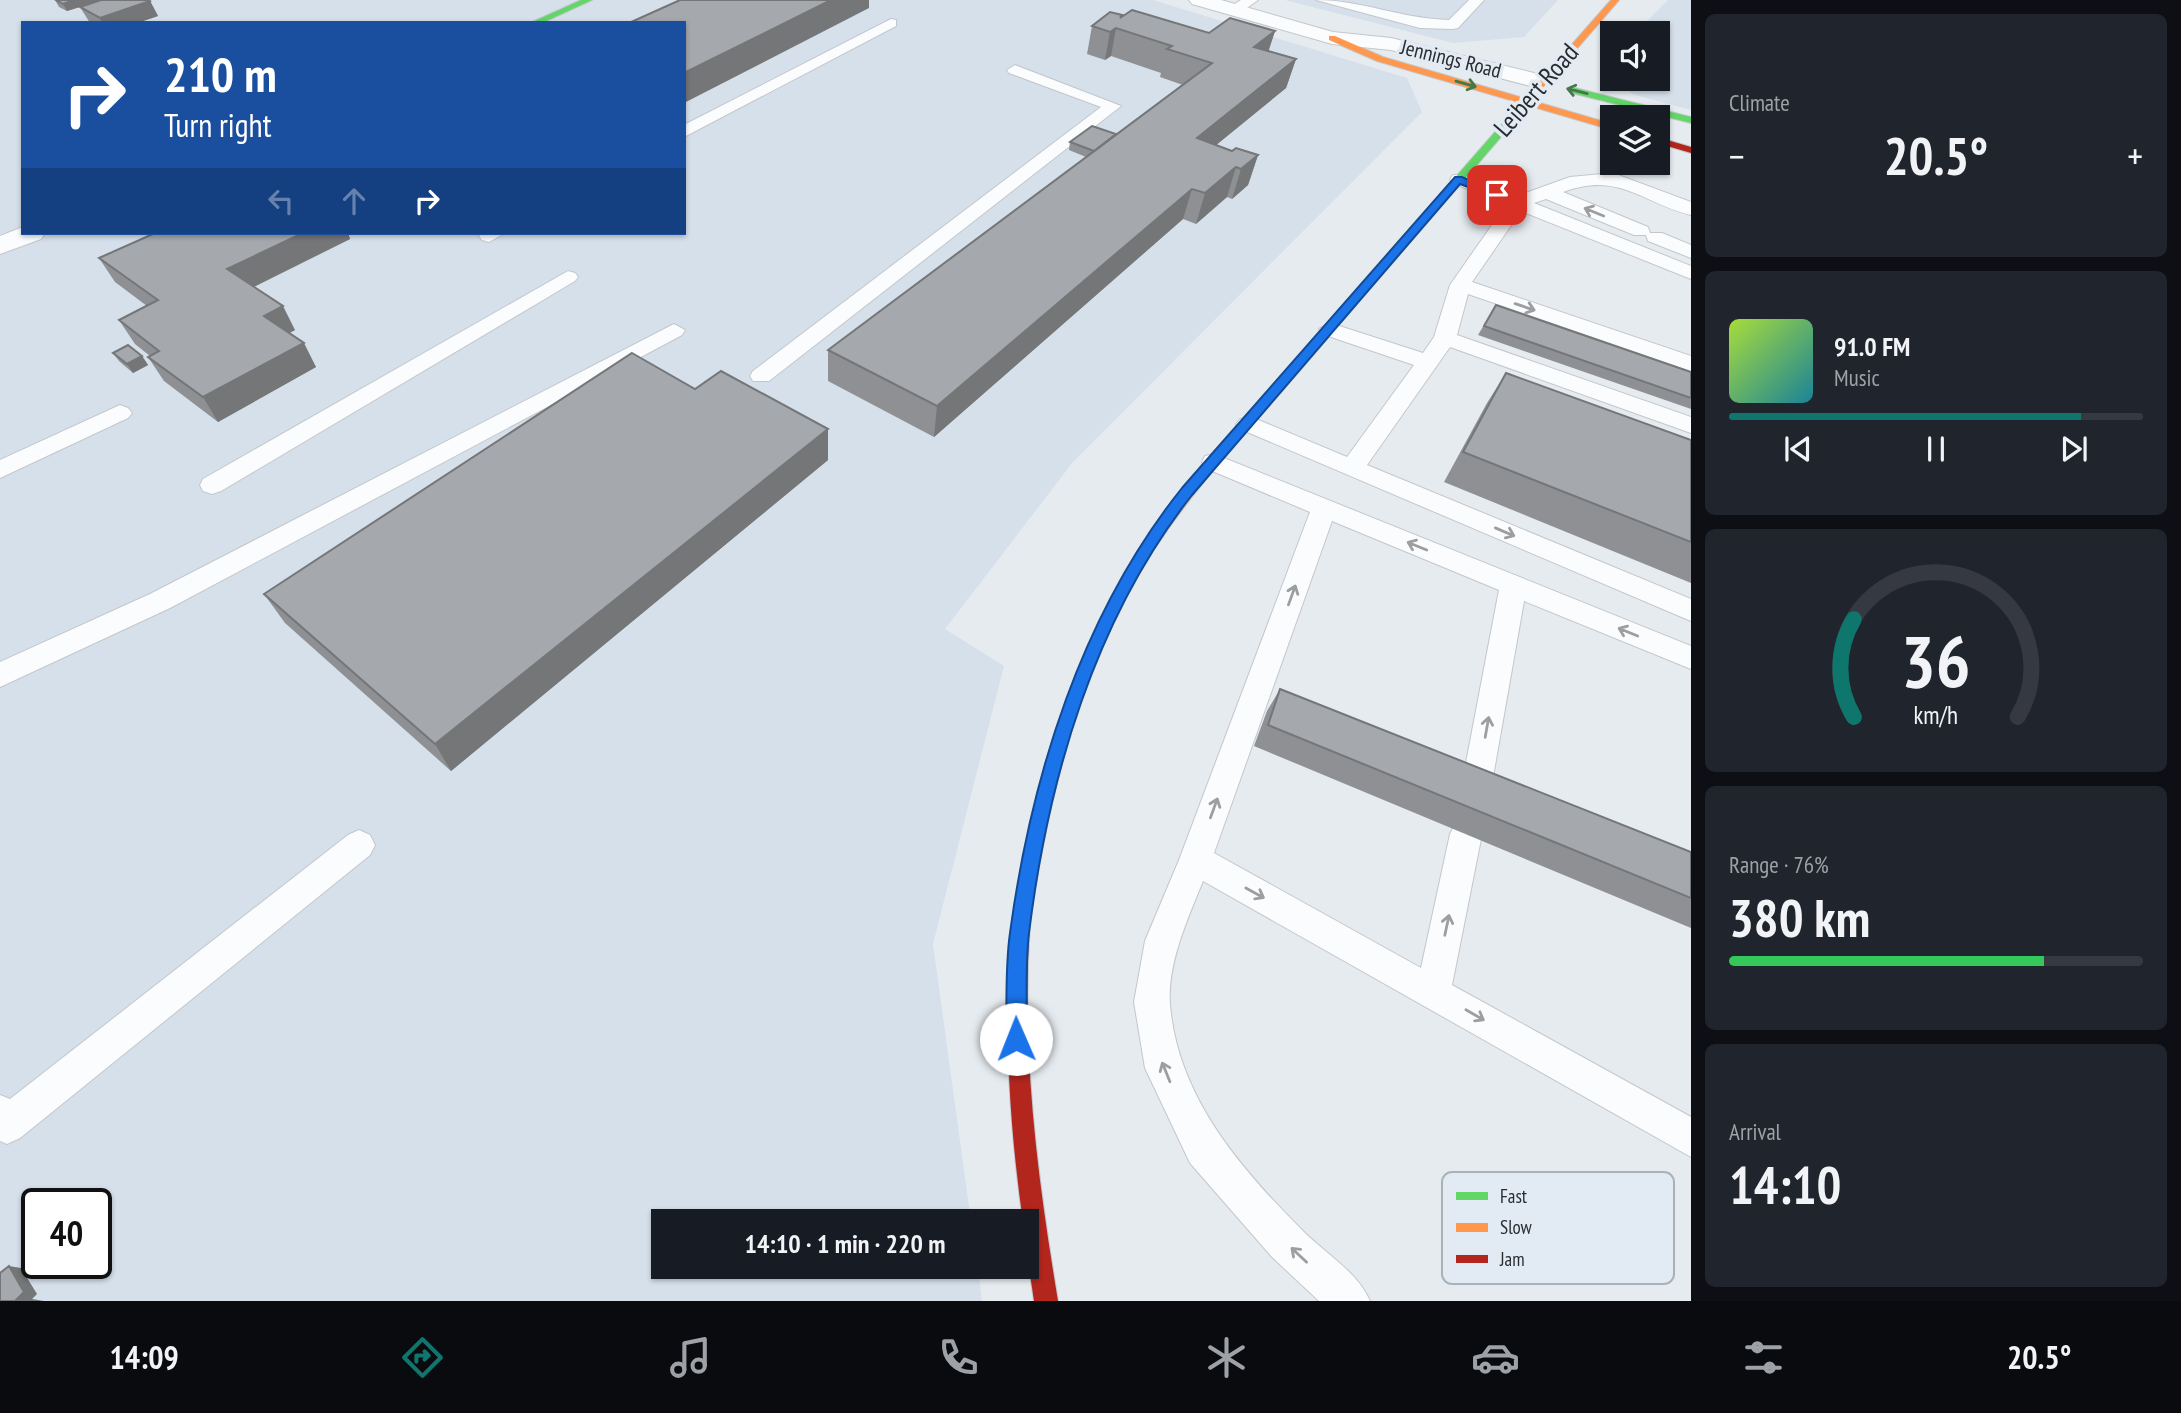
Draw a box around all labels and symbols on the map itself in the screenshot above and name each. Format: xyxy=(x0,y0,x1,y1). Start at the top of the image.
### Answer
street label: Jennings Road xyxy=(1397,33,1504,84)
street label: Leibert Road xyxy=(1486,36,1585,143)
one-way arrow xyxy=(1455,79,1477,92)
one-way arrow xyxy=(1567,84,1589,97)
pin xyxy=(1467,165,1527,225)
one-way arrow xyxy=(1583,204,1605,217)
one-way arrow xyxy=(1513,302,1535,315)
one-way arrow xyxy=(1494,526,1515,539)
one-way arrow xyxy=(1407,539,1429,552)
one-way arrow xyxy=(1287,584,1299,606)
one-way arrow xyxy=(1617,625,1639,638)
one-way arrow xyxy=(1481,716,1494,739)
one-way arrow xyxy=(1209,798,1221,820)
one-way arrow xyxy=(1244,886,1264,900)
one-way arrow xyxy=(1440,914,1454,937)
position arrow xyxy=(979,1002,1053,1076)
one-way arrow xyxy=(1464,1009,1485,1022)
one-way arrow xyxy=(1159,1062,1172,1084)
legend xyxy=(1442,1172,1674,1284)
text: Fast xyxy=(1500,1184,1528,1208)
speed limit sign: 40 xyxy=(21,1188,112,1279)
text: Slow xyxy=(1500,1215,1533,1239)
one-way arrow xyxy=(1291,1246,1308,1263)
text: Jam xyxy=(1499,1247,1525,1271)

